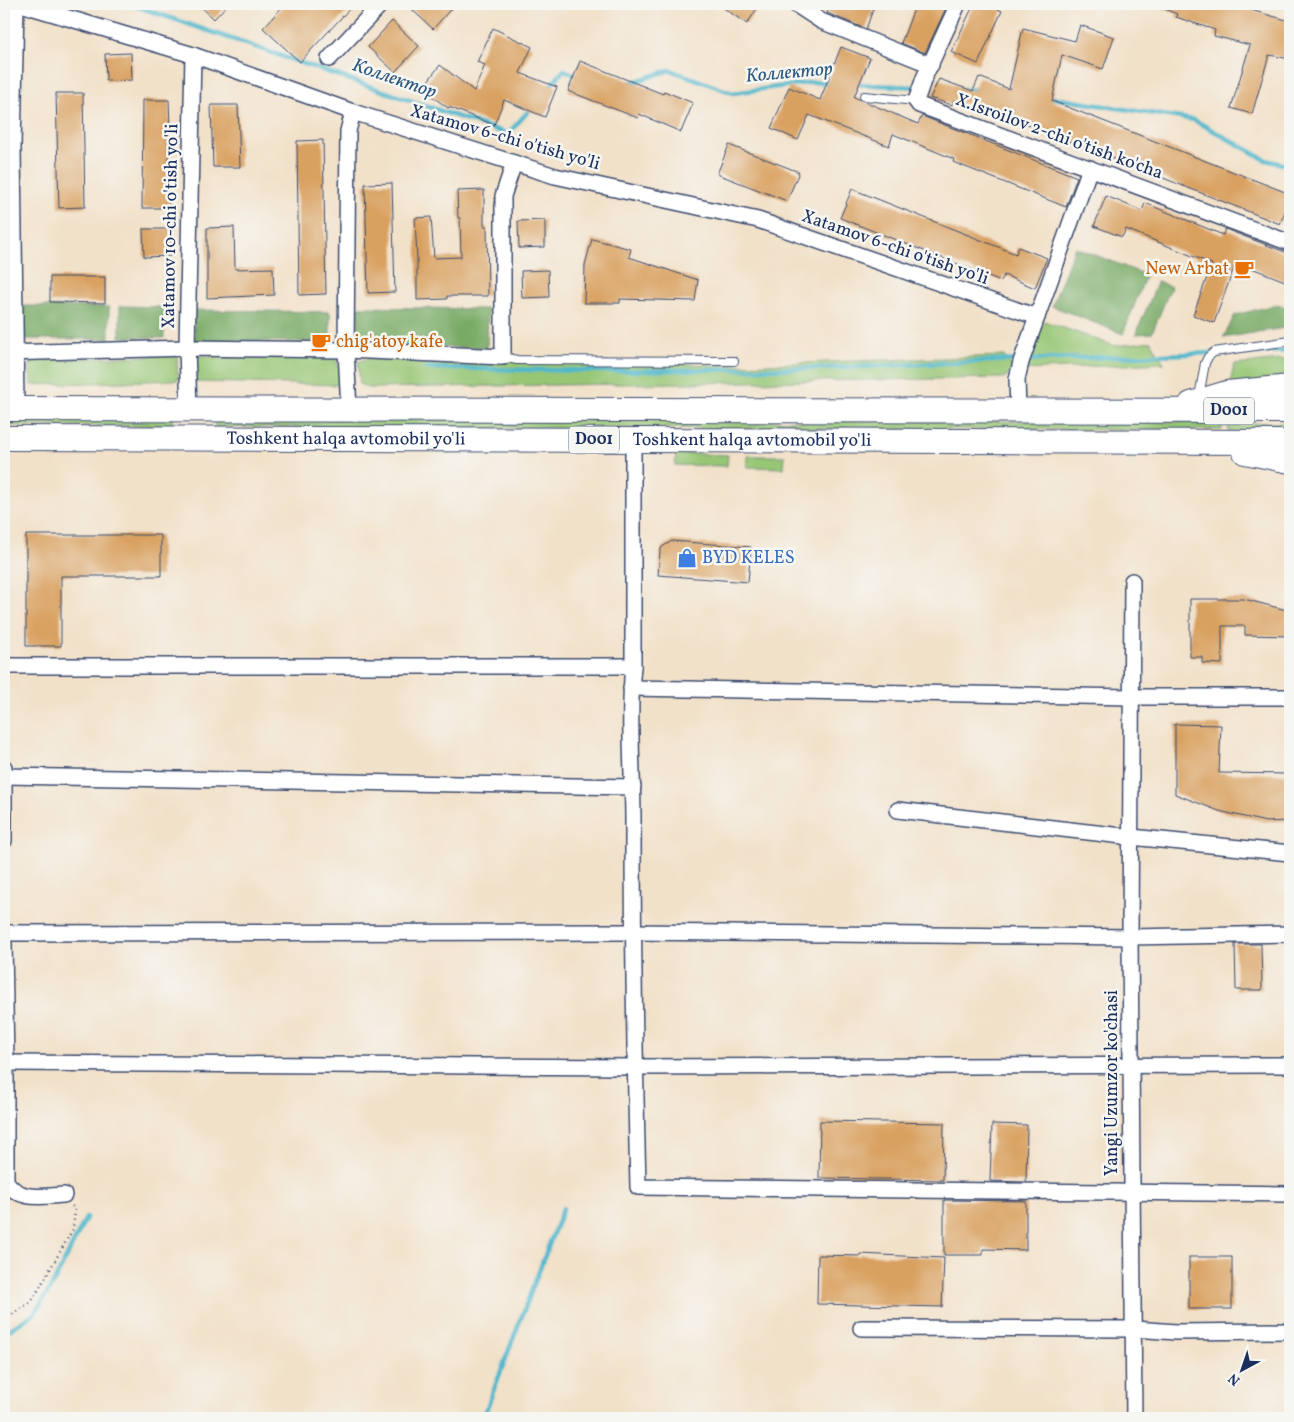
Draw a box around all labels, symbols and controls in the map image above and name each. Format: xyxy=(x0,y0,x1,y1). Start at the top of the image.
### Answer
water label: Коллектор xyxy=(349,53,440,106)
water label: Коллектор xyxy=(744,56,834,90)
street label: X.Isroilov 2-chi o'tish ko'cha xyxy=(952,88,1166,186)
street label: Xatamov 6-chi o'tish yo'li xyxy=(407,99,603,177)
street label: Xatamov 10-chi o'tish yo'li xyxy=(157,123,185,329)
street label: Xatamov 6-chi o'tish yo'li xyxy=(798,204,992,292)
place label: New Arbat xyxy=(1145,257,1229,282)
cafe icon: New Arbat xyxy=(1233,258,1255,280)
place label: chig'atoy kafe xyxy=(336,330,443,355)
cafe icon: chig'atoy kafe xyxy=(310,331,332,353)
road number: D001 xyxy=(1204,398,1254,424)
street label: Toshkent halqa avtomobil yo'li xyxy=(226,426,466,452)
road number: D001 xyxy=(569,426,619,454)
street label: Toshkent halqa avtomobil yo'li xyxy=(632,427,872,453)
place label: BYD KELES xyxy=(702,546,795,571)
shop icon: BYD KELES xyxy=(676,547,698,569)
street label: Yangi Uzumzor ko'chasi xyxy=(1100,990,1125,1176)
north arrow xyxy=(1216,1344,1266,1394)
text: N xyxy=(1225,1368,1245,1389)

